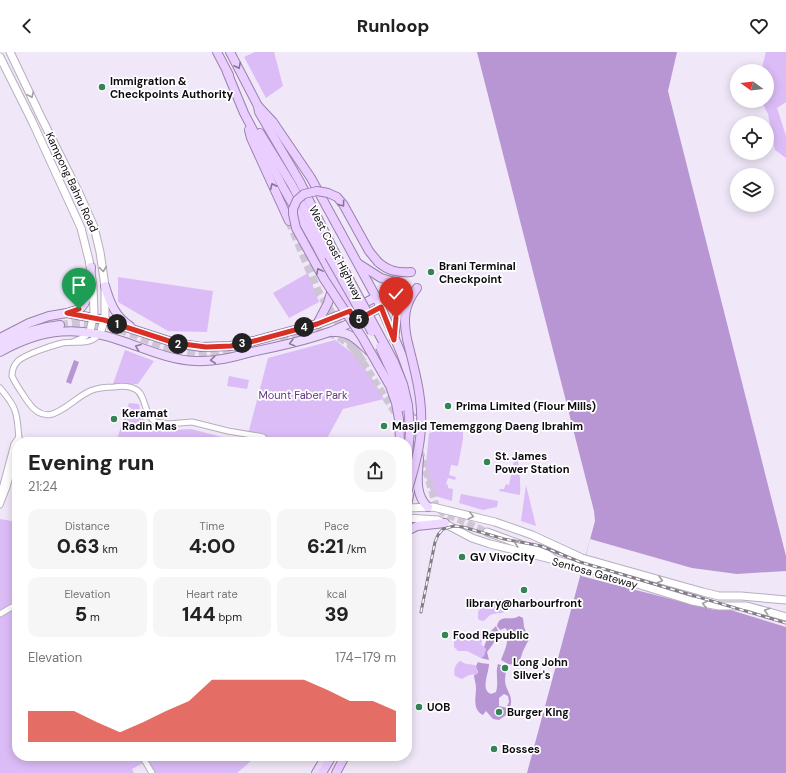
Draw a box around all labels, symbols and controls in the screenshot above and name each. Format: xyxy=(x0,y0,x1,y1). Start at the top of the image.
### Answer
text: Runloop xyxy=(357,14,429,38)
icon: back xyxy=(16,15,38,37)
icon: heart xyxy=(748,15,770,37)
one-way arrow xyxy=(233,62,240,69)
north arrow xyxy=(730,64,774,108)
map controls xyxy=(730,64,774,212)
place label: Immigration & Checkpoints Authority xyxy=(110,74,234,101)
marker: Immigration & Checkpoints Authority xyxy=(97,82,107,92)
one-way arrow xyxy=(26,90,34,98)
button: locate xyxy=(730,116,774,160)
street label: Kampong Bahru Road xyxy=(43,130,101,234)
button: layers xyxy=(730,168,774,212)
one-way arrow xyxy=(270,182,278,190)
one-way arrow xyxy=(337,199,344,206)
street label: West Coast Highway xyxy=(306,203,366,303)
place label: Brani Terminal Checkpoint xyxy=(439,259,516,286)
one-way arrow xyxy=(98,266,107,272)
marker: Brani Terminal Checkpoint xyxy=(426,267,436,277)
pin xyxy=(62,268,96,309)
one-way arrow xyxy=(316,268,324,275)
icon: arrive xyxy=(68,274,90,296)
pin xyxy=(379,277,413,318)
icon: check xyxy=(385,283,407,305)
pin: 5 xyxy=(349,309,369,329)
text: 5 xyxy=(356,312,362,326)
pin: 1 xyxy=(107,314,127,334)
text: 1 xyxy=(115,317,119,331)
pin: 4 xyxy=(294,317,314,337)
text: 4 xyxy=(300,320,308,334)
pin: 3 xyxy=(232,333,252,353)
pin: 2 xyxy=(168,334,188,354)
text: 3 xyxy=(239,336,245,350)
text: 2 xyxy=(175,337,181,351)
one-way arrow xyxy=(289,338,295,346)
one-way arrow xyxy=(134,343,141,351)
one-way arrow xyxy=(210,356,216,365)
park label: Mount Faber Park xyxy=(259,388,348,402)
place label: Prima Limited (Flour Mills) xyxy=(456,399,596,413)
marker: Prima Limited (Flour Mills) xyxy=(443,401,453,411)
place label: Keramat Radin Mas xyxy=(122,406,177,433)
marker: Keramat Radin Mas xyxy=(109,414,119,424)
place label: Masjid Tememggong Daeng Ibrahim xyxy=(392,419,583,433)
marker: Masjid Tememggong Daeng Ibrahim xyxy=(379,421,389,431)
text: Evening run xyxy=(28,448,154,477)
place label: St. James Power Station xyxy=(495,449,570,476)
button: share xyxy=(354,450,396,492)
marker: St. James Power Station xyxy=(482,457,492,467)
text: 21:24 xyxy=(28,478,57,495)
one-way arrow xyxy=(468,511,475,519)
text: Distance xyxy=(65,519,110,533)
text: Time xyxy=(200,519,224,533)
text: Pace xyxy=(324,519,349,533)
text: 0.63 xyxy=(57,533,100,559)
text: 4:00 xyxy=(189,533,235,559)
text: 6:21 xyxy=(307,533,344,559)
one-way arrow xyxy=(513,539,520,547)
text: km xyxy=(100,542,118,556)
text: /km xyxy=(344,542,366,556)
place label: GV VivoCity xyxy=(470,550,535,564)
marker: GV VivoCity xyxy=(457,552,467,562)
street label: Sentosa Gateway xyxy=(551,554,639,592)
one-way arrow xyxy=(656,575,663,584)
marker: library@harbourfront xyxy=(519,585,529,595)
text: Elevation xyxy=(64,587,110,601)
text: Heart rate xyxy=(186,587,238,601)
text: kcal xyxy=(327,587,347,601)
place label: library@harbourfront xyxy=(466,596,582,610)
one-way arrow xyxy=(702,600,708,608)
text: 5 xyxy=(75,601,87,627)
text: 144 xyxy=(182,601,216,627)
text: 39 xyxy=(324,601,349,627)
one-way arrow xyxy=(763,608,770,616)
text: m xyxy=(87,610,100,624)
text: bpm xyxy=(216,610,242,624)
place label: Food Republic xyxy=(453,628,529,642)
marker: Food Republic xyxy=(440,630,450,640)
text: Elevation xyxy=(28,649,82,666)
text: 174–179 m xyxy=(335,649,396,666)
place label: Long John Silver's xyxy=(513,655,568,682)
marker: Long John Silver's xyxy=(500,663,510,673)
place label: UOB xyxy=(427,700,450,714)
marker: UOB xyxy=(414,702,424,712)
place label: Burger King xyxy=(507,705,569,719)
marker: Burger King xyxy=(494,707,504,717)
place label: Bosses xyxy=(502,742,540,756)
marker: Bosses xyxy=(489,744,499,754)

